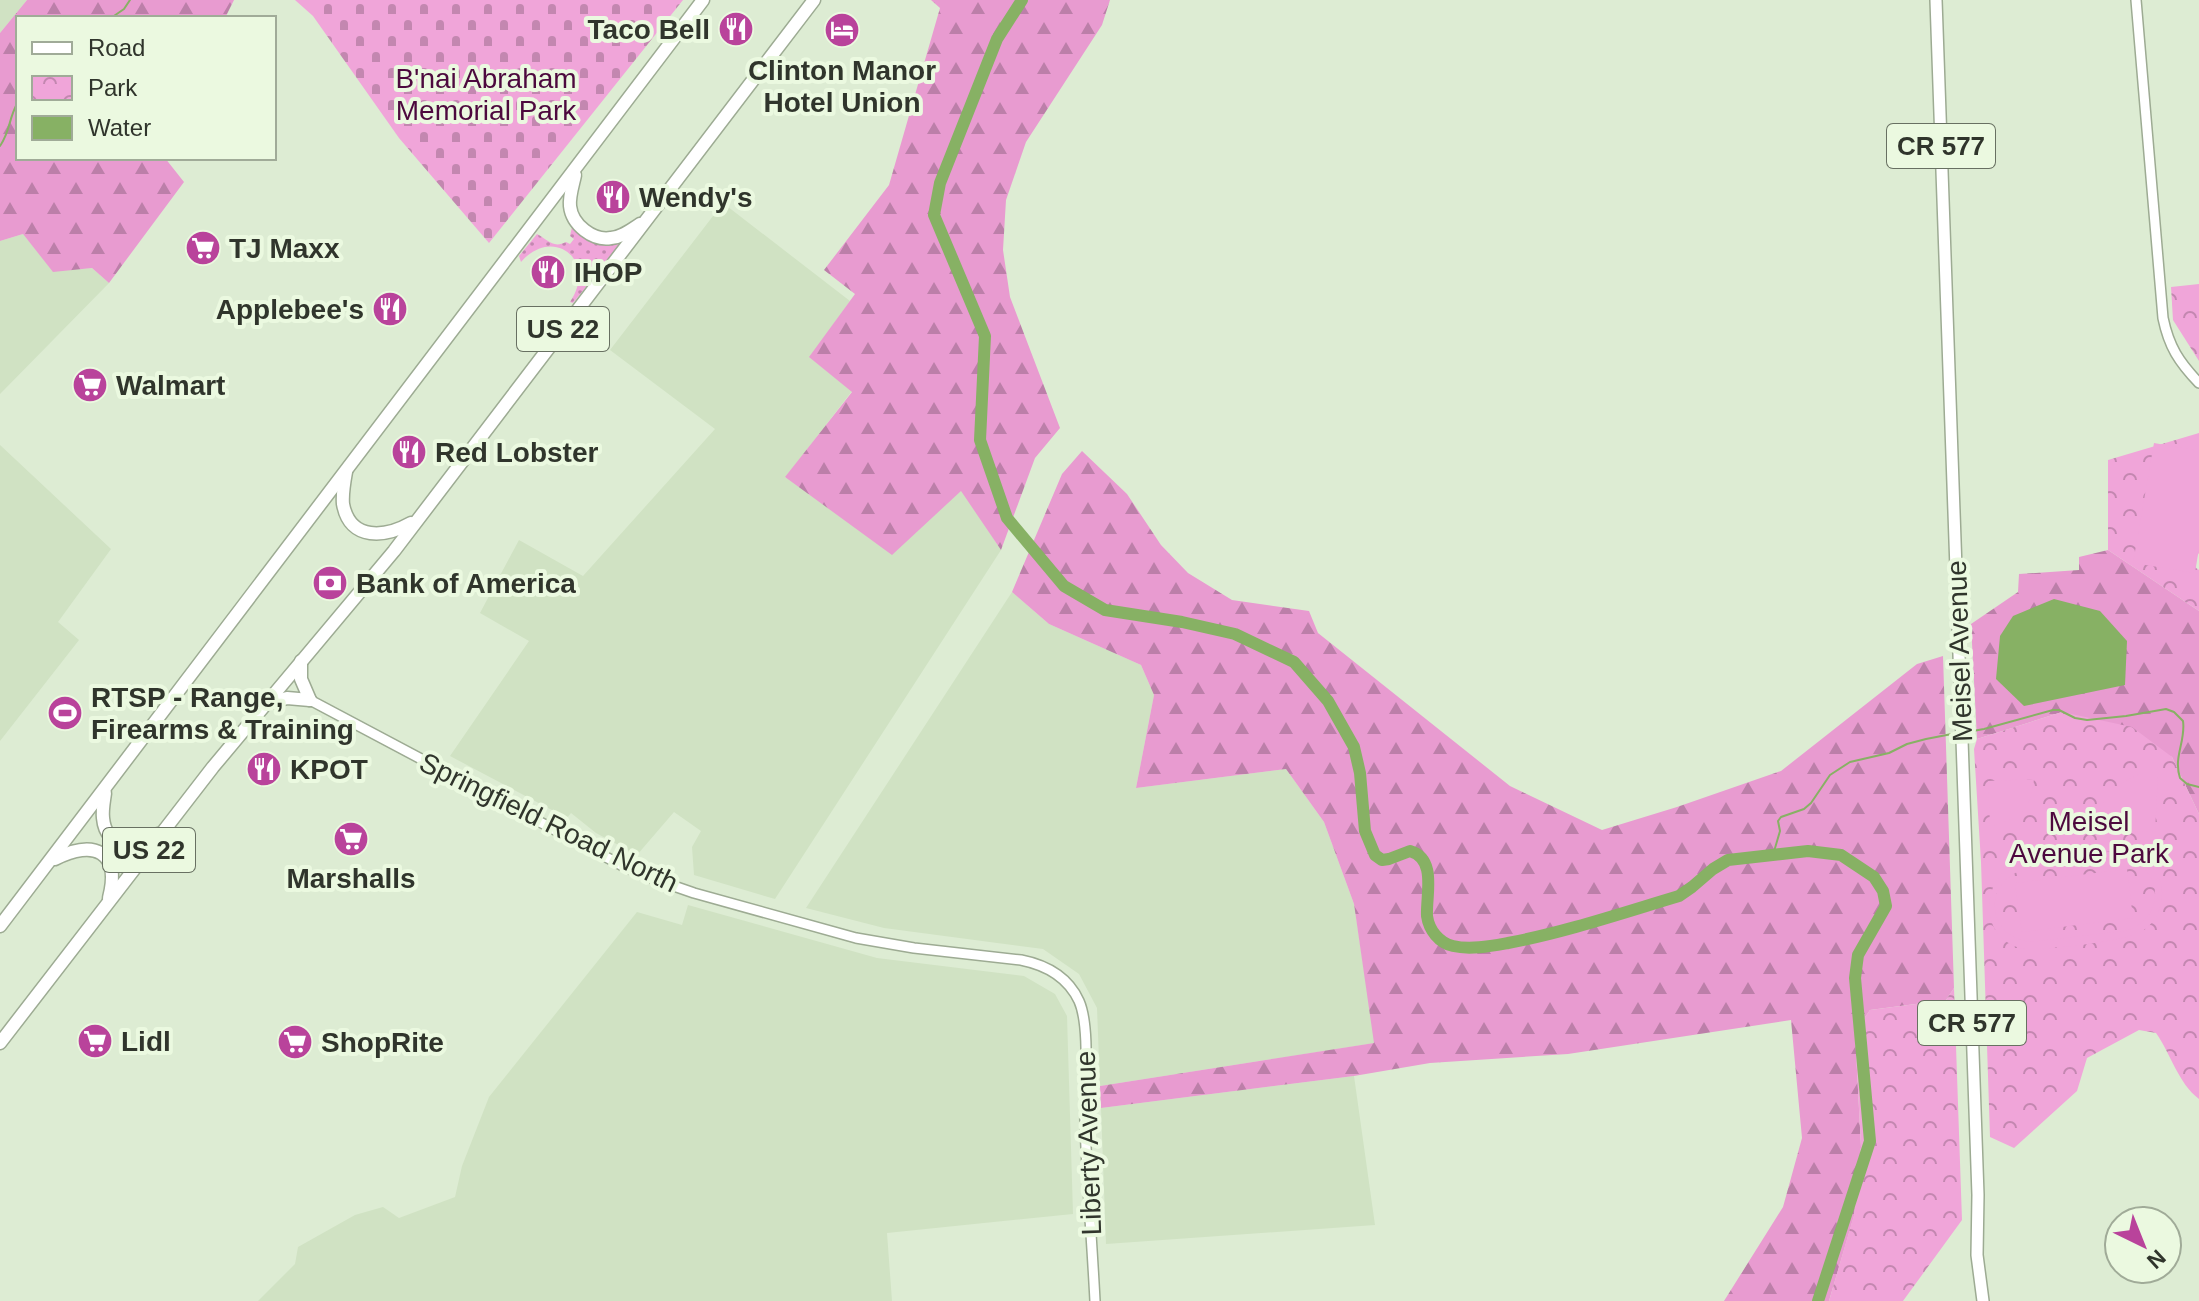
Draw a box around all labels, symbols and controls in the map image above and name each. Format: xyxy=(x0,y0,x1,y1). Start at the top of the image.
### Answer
restaurant icon: Taco Bell xyxy=(717,10,755,48)
hotel icon: Clinton Manor Hotel Union xyxy=(823,11,861,49)
place label: Taco Bell xyxy=(588,14,710,45)
legend xyxy=(16,16,276,160)
text: Road xyxy=(88,34,145,61)
place label: Clinton Manor Hotel Union xyxy=(748,55,936,118)
park label: B'nai Abraham Memorial Park xyxy=(395,63,577,126)
text: Park xyxy=(88,74,138,101)
text: Water xyxy=(88,114,151,141)
road number: CR 577 xyxy=(1887,124,1995,168)
restaurant icon: Wendy's xyxy=(594,178,632,216)
place label: Wendy's xyxy=(639,182,753,213)
supermarket icon: TJ Maxx xyxy=(184,229,222,267)
place label: TJ Maxx xyxy=(229,233,340,264)
restaurant icon: IHOP xyxy=(529,253,567,291)
place label: IHOP xyxy=(574,257,642,288)
restaurant icon: Applebee's xyxy=(371,290,409,328)
place label: Applebee's xyxy=(216,294,364,325)
road number: US 22 xyxy=(517,307,609,351)
supermarket icon: Walmart xyxy=(71,366,109,404)
place label: Walmart xyxy=(116,370,225,401)
restaurant icon: Red Lobster xyxy=(390,433,428,471)
place label: Red Lobster xyxy=(435,437,598,468)
street label: Meisel Avenue xyxy=(1941,560,1978,742)
bank icon: Bank of America xyxy=(311,564,349,602)
place label: Bank of America xyxy=(356,568,576,599)
place label: RTSP - Range, Firearms & Training xyxy=(91,682,354,745)
sports icon: RTSP - Range, Firearms & Training xyxy=(46,694,84,732)
street label: Springfield Road North xyxy=(415,746,683,898)
restaurant icon: KPOT xyxy=(245,750,283,788)
place label: KPOT xyxy=(290,754,368,785)
park label: Meisel Avenue Park xyxy=(2009,806,2170,869)
supermarket icon: Marshalls xyxy=(332,820,370,858)
road number: US 22 xyxy=(103,828,195,872)
place label: Marshalls xyxy=(286,863,416,894)
road number: CR 577 xyxy=(1918,1001,2026,1045)
supermarket icon: Lidl xyxy=(76,1022,114,1060)
supermarket icon: ShopRite xyxy=(276,1023,314,1061)
place label: Lidl xyxy=(121,1026,171,1057)
place label: ShopRite xyxy=(321,1027,444,1058)
street label: Liberty Avenue xyxy=(1070,1050,1107,1236)
north arrow xyxy=(2103,1205,2183,1285)
text: N xyxy=(2142,1245,2171,1274)

